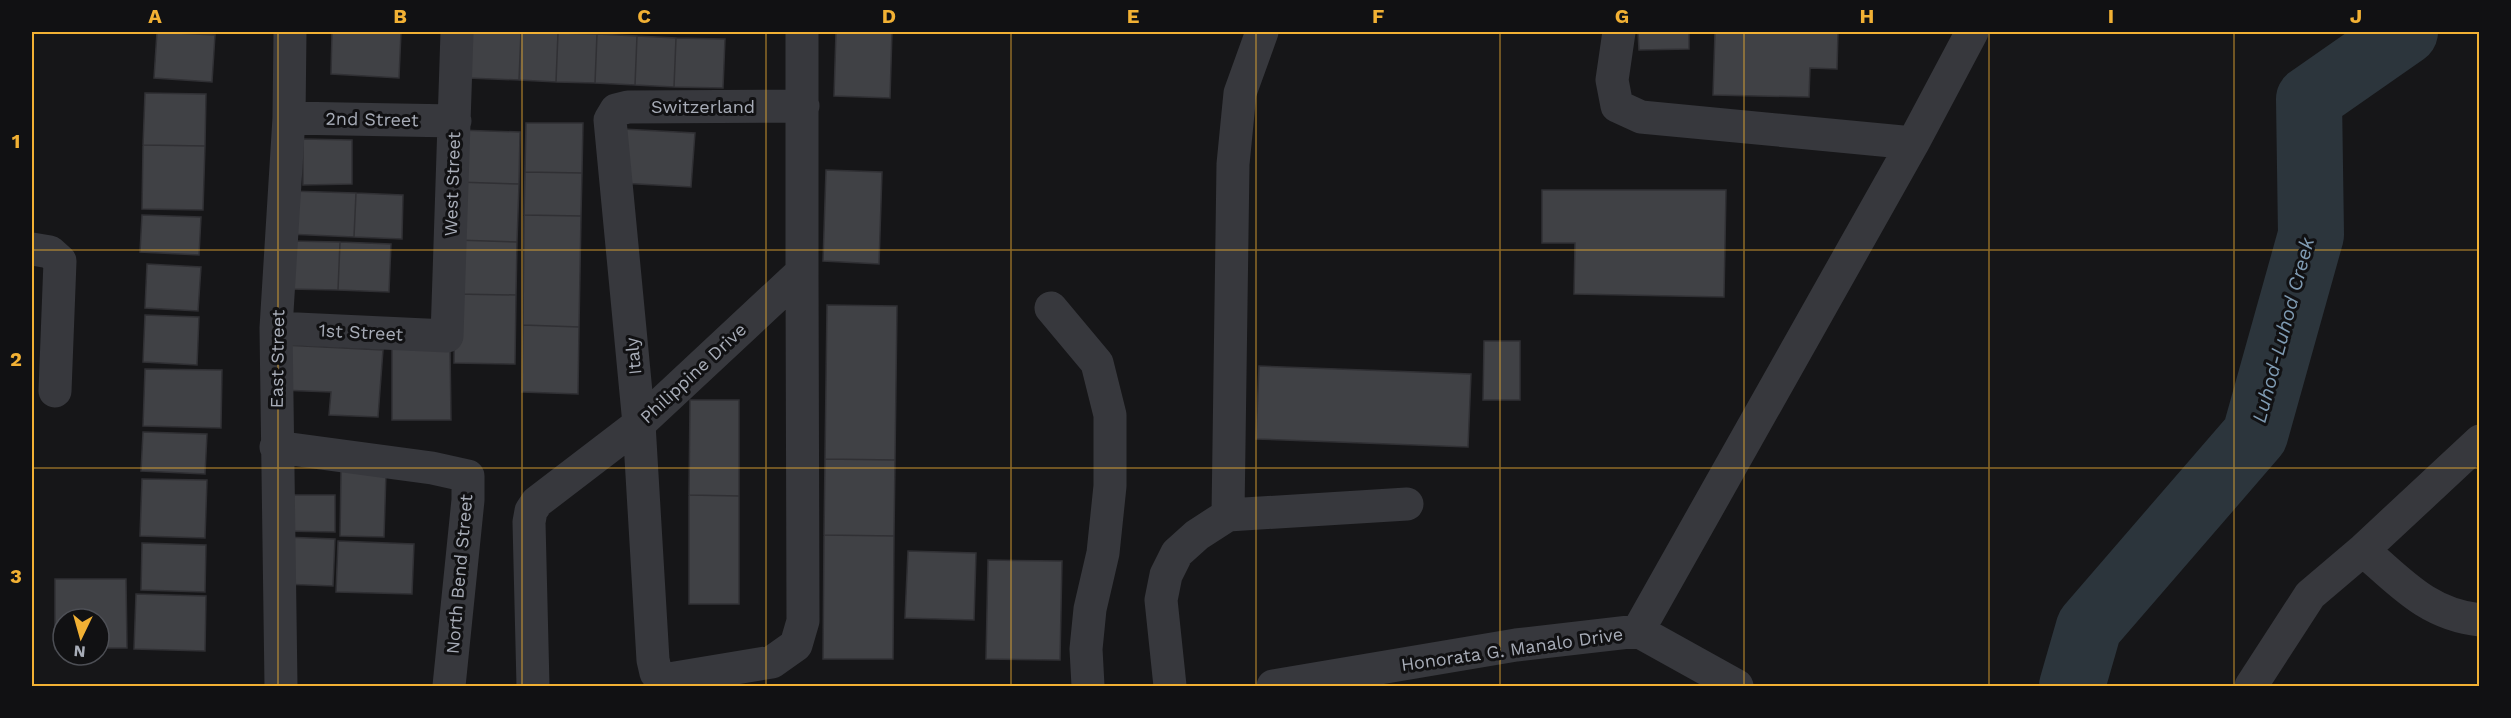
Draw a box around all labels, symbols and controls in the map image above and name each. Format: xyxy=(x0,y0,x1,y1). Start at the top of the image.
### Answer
text: A xyxy=(148,4,162,28)
text: B xyxy=(393,4,407,28)
text: C xyxy=(637,4,651,28)
text: D xyxy=(882,4,896,28)
text: E xyxy=(1127,4,1139,28)
text: F xyxy=(1372,4,1384,28)
text: G xyxy=(1615,4,1629,28)
text: H xyxy=(1860,4,1874,28)
text: I xyxy=(2108,4,2114,28)
text: J xyxy=(2350,4,2362,28)
street label: Switzerland xyxy=(651,96,755,117)
street label: 2nd Street xyxy=(325,108,419,130)
text: 1 xyxy=(12,129,20,153)
street label: West Street xyxy=(440,131,464,237)
water label: Luhod-Luhod Creek xyxy=(2247,234,2320,425)
street label: East Street xyxy=(266,309,288,409)
street label: 1st Street xyxy=(318,319,404,345)
street label: Philippine Drive xyxy=(636,319,750,427)
street label: Italy xyxy=(621,336,645,376)
text: 2 xyxy=(10,347,22,371)
street label: North Bend Street xyxy=(442,493,476,655)
text: 3 xyxy=(10,564,22,588)
north arrow xyxy=(51,607,111,667)
street label: Honorata G. Manalo Drive xyxy=(1400,623,1624,675)
text: N xyxy=(73,641,86,661)

